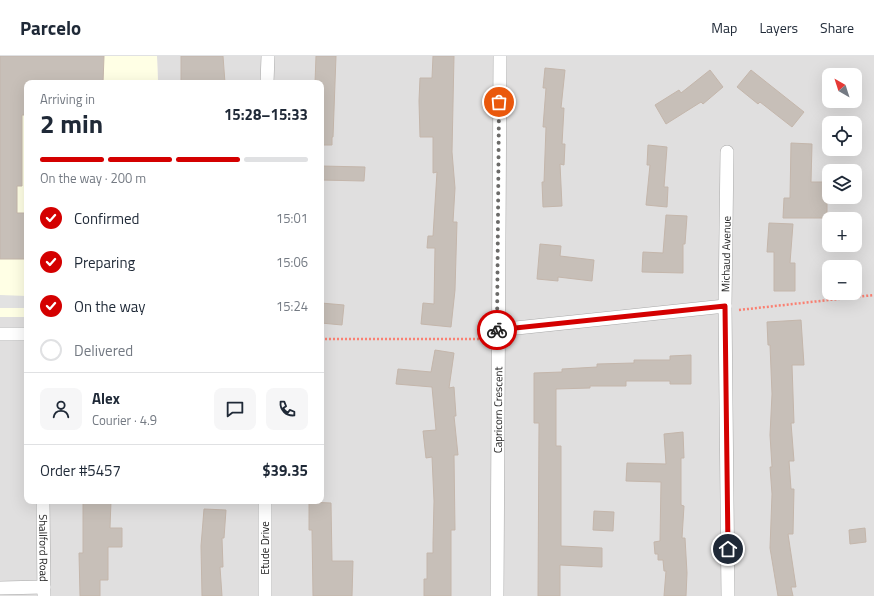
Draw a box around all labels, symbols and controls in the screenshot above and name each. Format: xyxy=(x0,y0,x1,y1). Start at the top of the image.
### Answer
text: Parcelo xyxy=(20,13,81,42)
text: Map xyxy=(711,17,737,38)
text: Layers xyxy=(759,17,798,38)
text: Share xyxy=(820,17,854,38)
north arrow xyxy=(822,68,862,108)
map controls xyxy=(822,68,862,300)
pin xyxy=(482,85,516,119)
text: Arriving in xyxy=(40,89,95,109)
icon: bag xyxy=(488,91,510,113)
text: 15:28–15:33 xyxy=(224,103,308,126)
text: 2 min xyxy=(40,104,103,143)
button: locate xyxy=(822,116,862,156)
button: layers xyxy=(822,164,862,204)
text: On the way · 200 m xyxy=(40,168,146,188)
icon: check xyxy=(40,207,62,229)
text: Confirmed xyxy=(74,207,139,230)
text: 15:01 xyxy=(276,208,308,228)
button: + xyxy=(822,212,862,252)
street label: Michaud Avenue xyxy=(717,215,735,292)
icon: check xyxy=(40,251,62,273)
text: Preparing xyxy=(74,251,135,274)
text: 15:06 xyxy=(276,252,308,272)
button: − xyxy=(822,260,862,300)
icon: check xyxy=(40,295,62,317)
text: On the way xyxy=(74,295,146,318)
text: 15:24 xyxy=(276,296,308,316)
courier xyxy=(477,310,517,350)
icon: bike xyxy=(486,319,508,341)
text: Delivered xyxy=(74,339,133,362)
street label: Capricorn Crescent xyxy=(490,367,506,453)
text: Alex xyxy=(92,387,120,410)
button: person xyxy=(40,388,82,430)
button: chat xyxy=(214,388,256,430)
button: phone xyxy=(266,388,308,430)
text: Courier · 4.9 xyxy=(92,410,157,430)
text: Order #5457 xyxy=(40,459,121,482)
text: $39.35 xyxy=(262,459,308,482)
street label: Shallford Road xyxy=(35,514,52,582)
street label: Etude Drive xyxy=(257,521,273,575)
pin xyxy=(711,532,745,566)
icon: home xyxy=(717,538,739,560)

